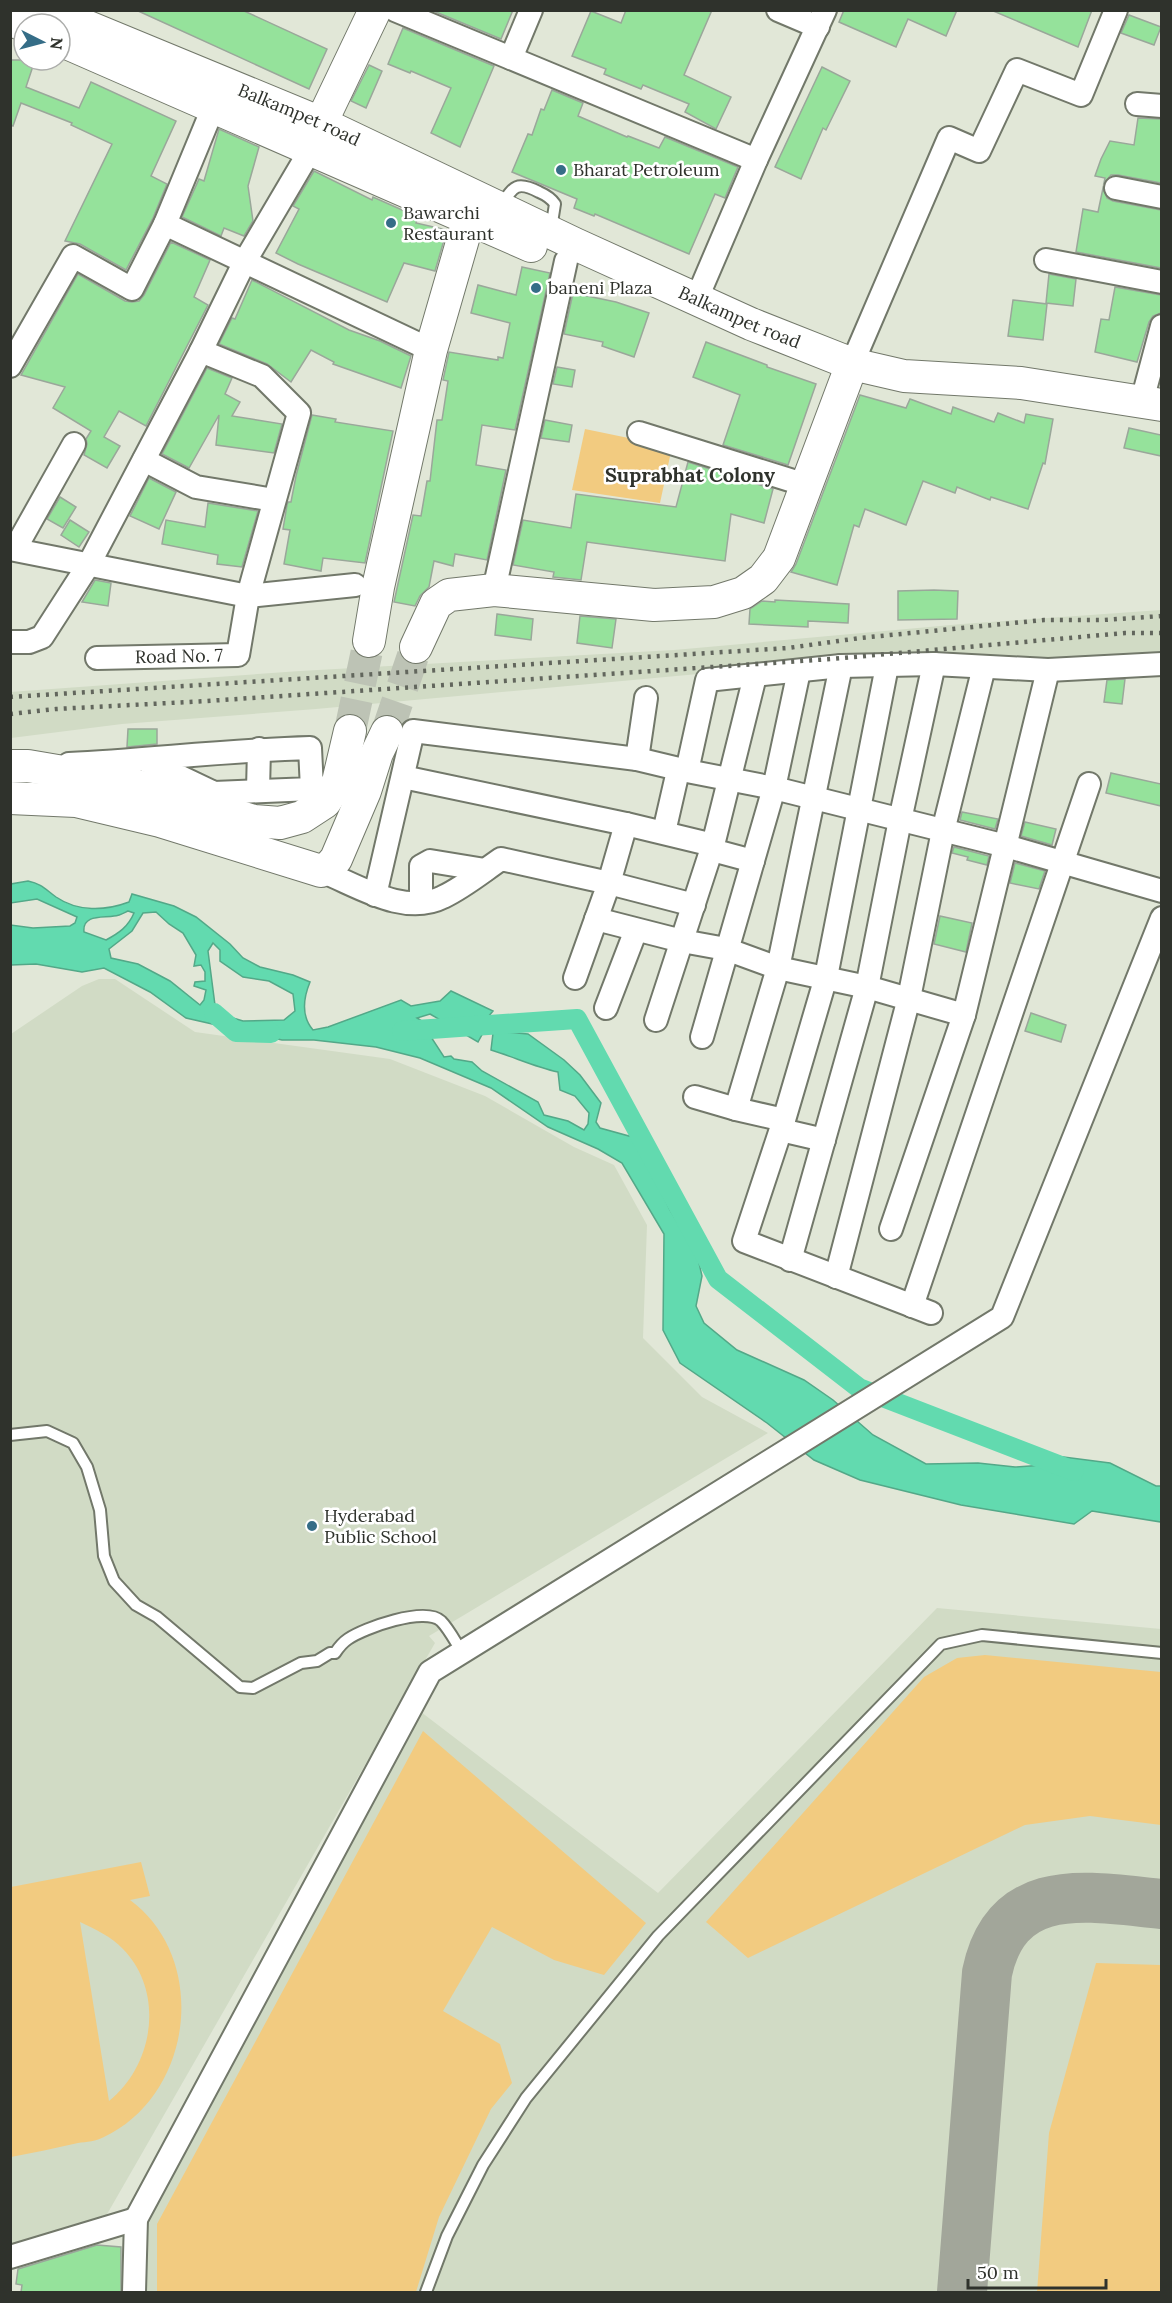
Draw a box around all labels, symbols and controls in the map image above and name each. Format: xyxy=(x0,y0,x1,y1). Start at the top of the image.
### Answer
north arrow xyxy=(12,12,72,72)
text: N xyxy=(46,36,68,51)
street label: Balkampet road xyxy=(235,78,364,151)
place label: Bharat Petroleum xyxy=(573,158,720,181)
marker: Bharat Petroleum xyxy=(554,163,568,177)
place label: Bawarchi Restaurant xyxy=(403,201,494,245)
marker: Bawarchi Restaurant xyxy=(384,216,398,230)
place label: baneni Plaza xyxy=(548,276,653,299)
marker: baneni Plaza xyxy=(529,281,543,295)
street label: Balkampet road xyxy=(675,281,804,354)
district label: Suprabhat Colony xyxy=(605,462,775,487)
street label: Road No. 7 xyxy=(135,643,223,668)
place label: Hyderabad Public School xyxy=(324,1504,437,1548)
marker: Hyderabad Public School xyxy=(305,1519,319,1533)
scale bar xyxy=(968,2252,1106,2290)
text: 50 m xyxy=(977,2261,1019,2284)

